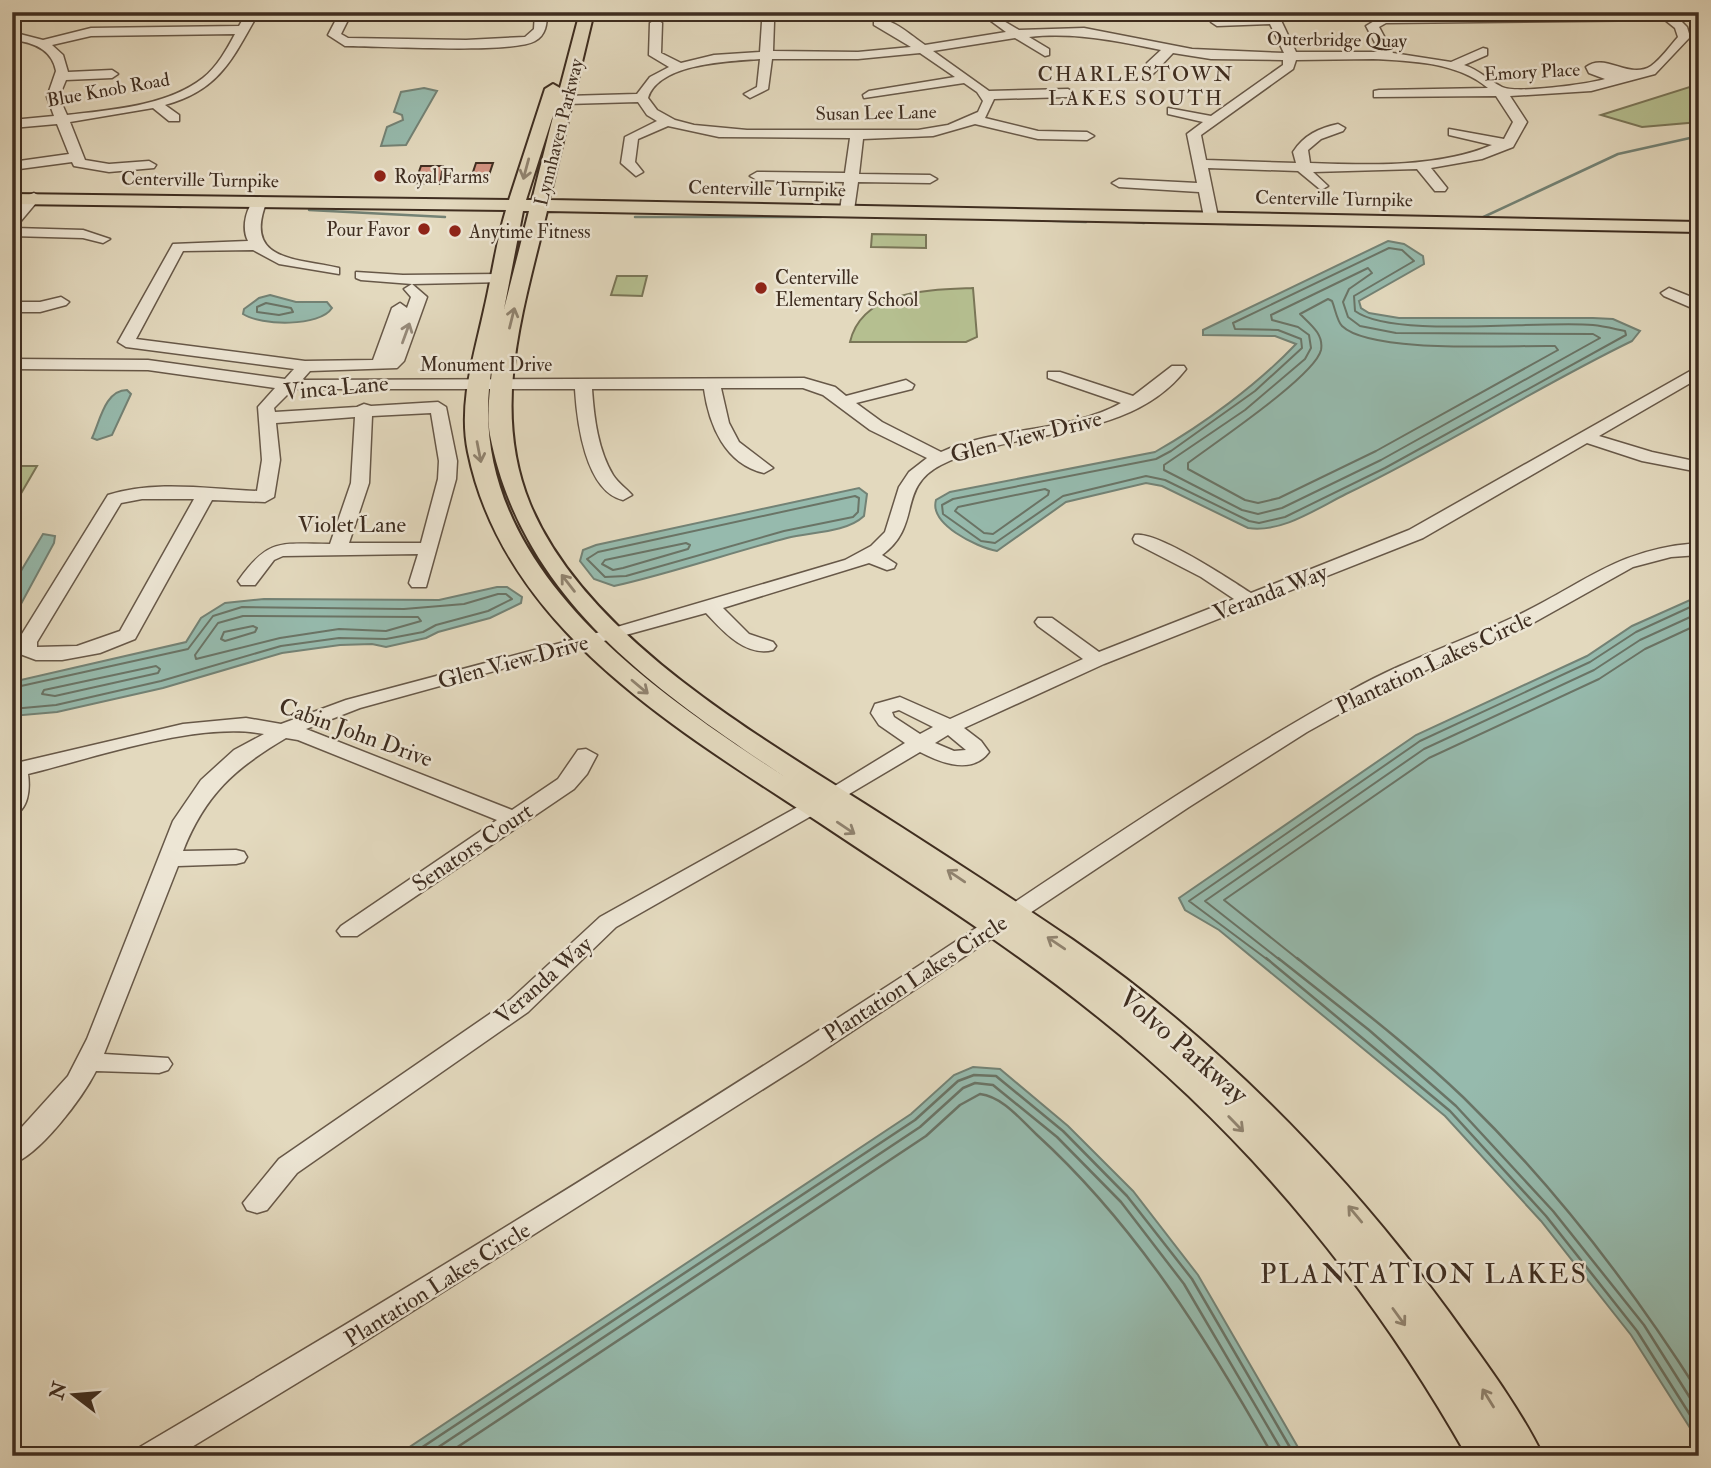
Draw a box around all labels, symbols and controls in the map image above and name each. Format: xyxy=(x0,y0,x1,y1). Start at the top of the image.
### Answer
street label: Outerbridge Quay xyxy=(1267,27,1408,53)
street label: Lynnhaven Parkway xyxy=(529,55,589,208)
street label: Emory Place xyxy=(1483,57,1581,87)
district label: CHARLESTOWN LAKES SOUTH xyxy=(1037,61,1235,112)
street label: Blue Knob Road xyxy=(45,67,172,113)
street label: Susan Lee Lane xyxy=(815,100,937,126)
one-way arrow xyxy=(519,157,532,180)
place label: Royal Farms xyxy=(394,165,489,189)
street label: Centerville Turnpike xyxy=(121,167,279,194)
marker: Royal Farms xyxy=(372,168,388,184)
street label: Centerville Turnpike xyxy=(688,176,846,203)
street label: Centerville Turnpike xyxy=(1255,186,1413,213)
place label: Pour Favor xyxy=(326,218,410,242)
place label: Anytime Fitness xyxy=(468,220,590,244)
marker: Pour Favor xyxy=(416,221,432,237)
marker: Anytime Fitness xyxy=(447,223,463,239)
place label: Centerville Elementary School xyxy=(775,266,919,312)
marker: Centerville Elementary School xyxy=(753,280,769,296)
one-way arrow xyxy=(506,307,519,330)
one-way arrow xyxy=(401,322,413,344)
street label: Monument Drive xyxy=(420,353,552,377)
street label: Vinca Lane xyxy=(282,368,390,407)
street label: Glen View Drive xyxy=(947,404,1105,469)
one-way arrow xyxy=(473,440,487,463)
street label: Violet Lane xyxy=(298,510,407,539)
street label: Veranda Way xyxy=(1209,557,1332,628)
one-way arrow xyxy=(561,575,576,593)
street label: Plantation Lakes Circle xyxy=(1331,604,1538,721)
street label: Glen View Drive xyxy=(435,627,592,696)
one-way arrow xyxy=(630,679,648,695)
street label: Cabin John Drive xyxy=(275,691,437,774)
street label: Senators Court xyxy=(406,796,538,898)
one-way arrow xyxy=(835,821,855,835)
one-way arrow xyxy=(946,869,966,883)
street label: Plantation Lakes Circle xyxy=(818,908,1013,1049)
street label: Veranda Way xyxy=(488,929,599,1031)
one-way arrow xyxy=(1047,936,1066,950)
street label: Volvo Parkway xyxy=(1111,980,1256,1112)
one-way arrow xyxy=(1228,1115,1245,1132)
one-way arrow xyxy=(1347,1205,1363,1223)
street label: Plantation Lakes Circle xyxy=(339,1215,536,1353)
district label: PLANTATION LAKES xyxy=(1260,1257,1588,1292)
one-way arrow xyxy=(1391,1307,1406,1326)
north arrow xyxy=(38,1360,108,1430)
text: N xyxy=(44,1378,73,1403)
one-way arrow xyxy=(1481,1388,1495,1408)

